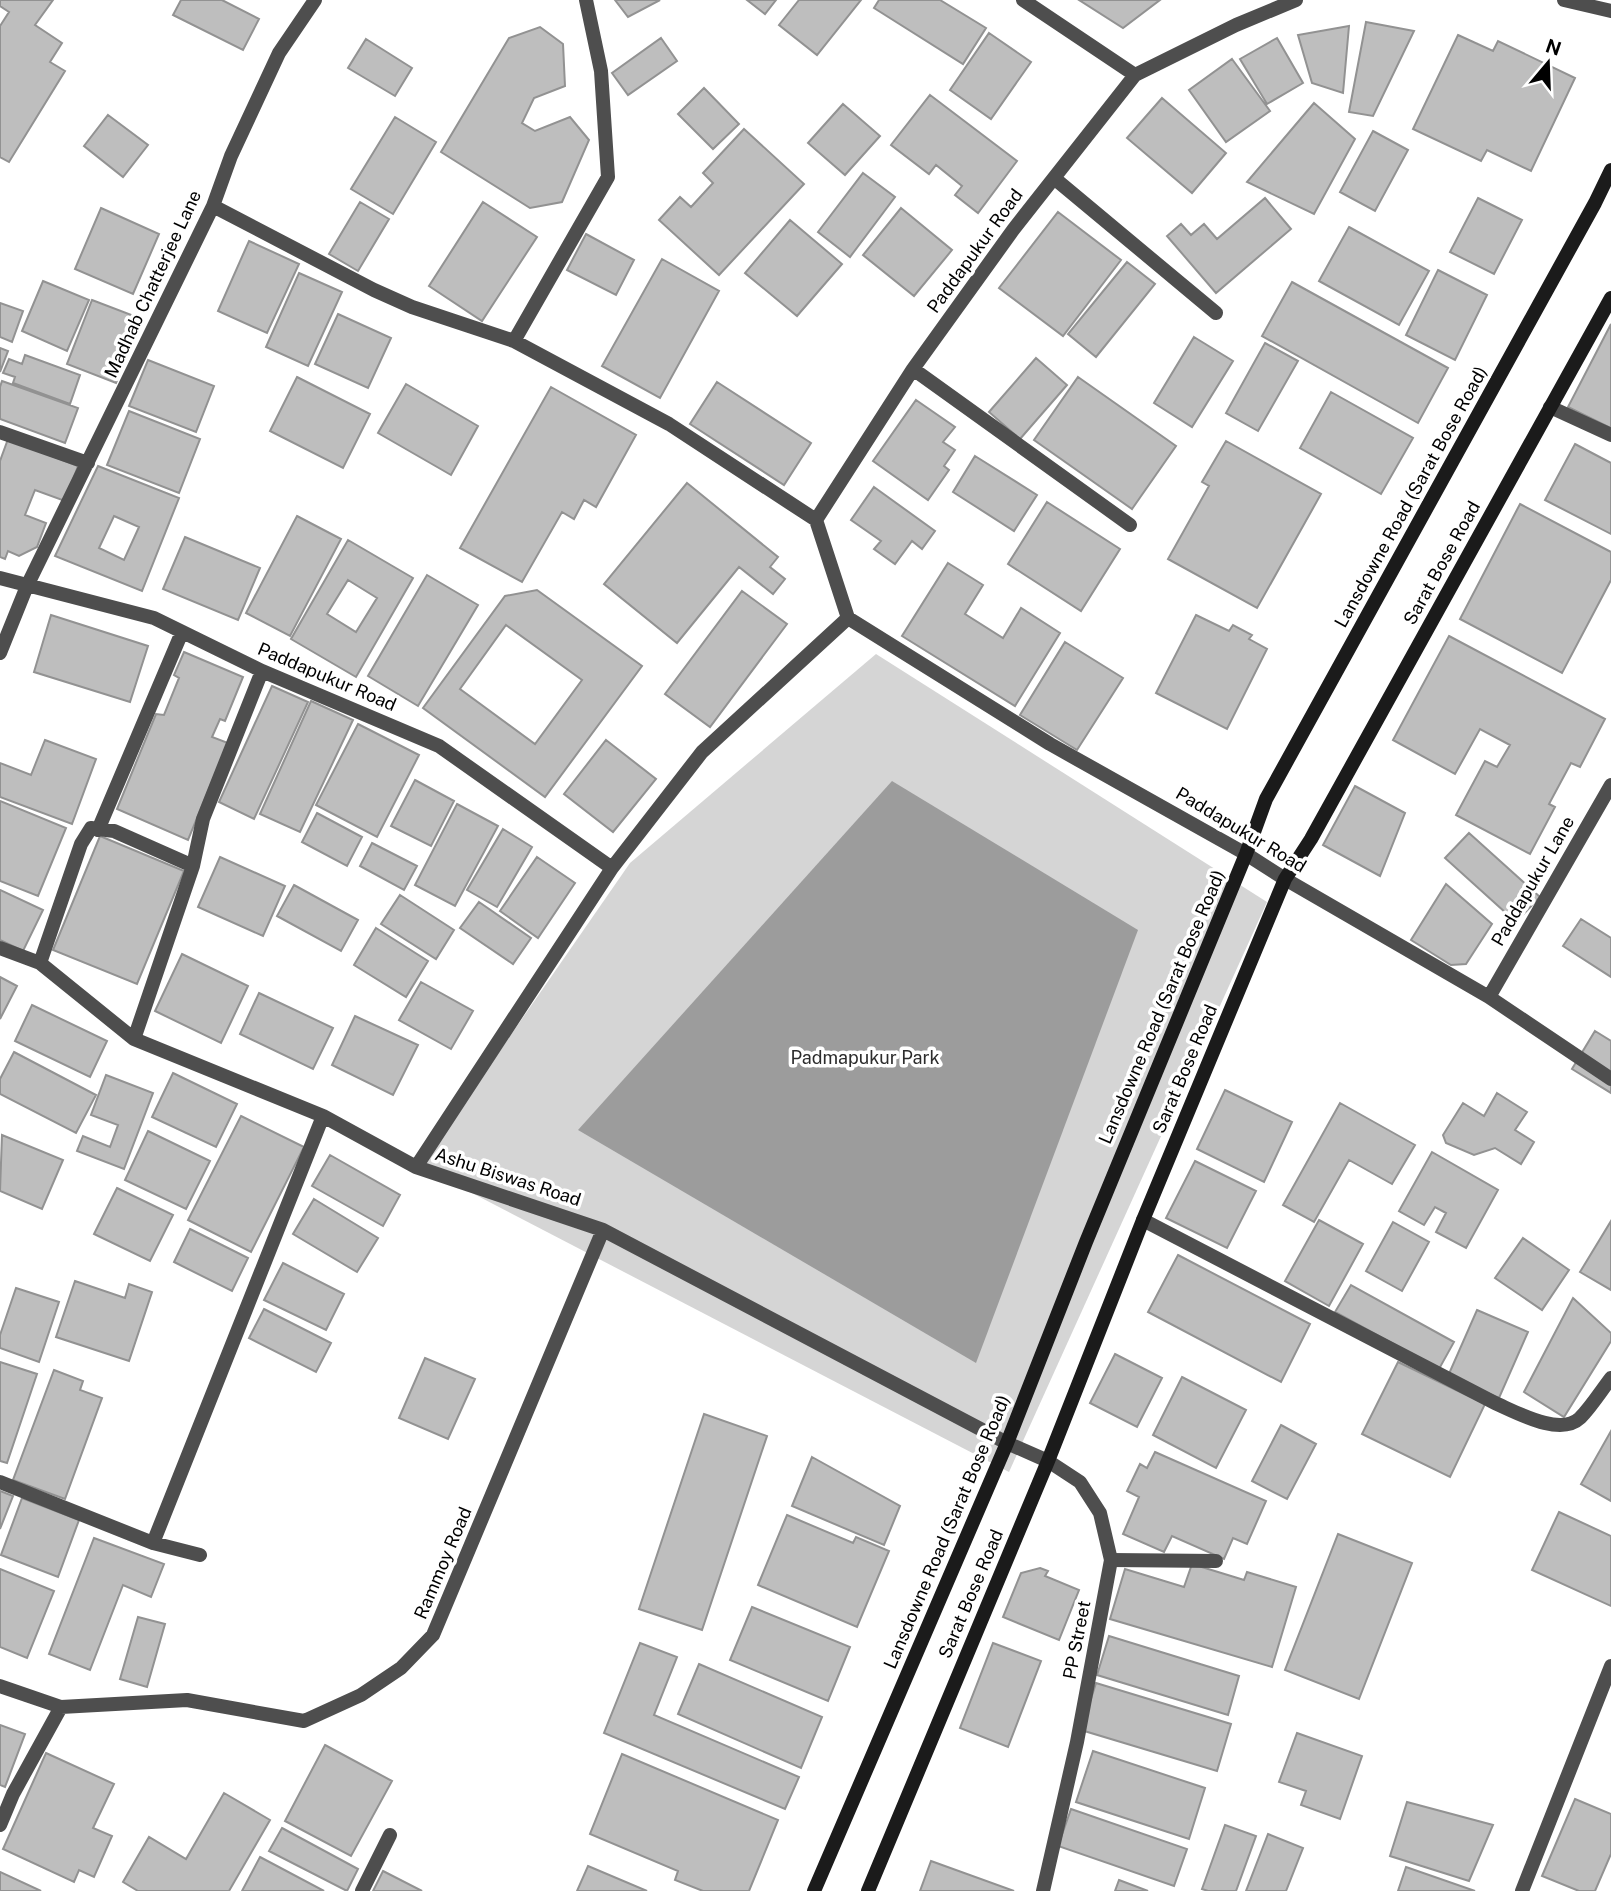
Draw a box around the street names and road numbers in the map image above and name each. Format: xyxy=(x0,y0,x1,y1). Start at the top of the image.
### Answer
street label: Paddapukur Road xyxy=(922,184,1027,317)
street label: Madhab Chatterjee Lane xyxy=(100,187,205,381)
street label: Lansdowne Road (Sarat Bose Road) xyxy=(1330,363,1492,631)
street label: Sarat Bose Road xyxy=(1399,497,1485,629)
street label: Paddapukur Road xyxy=(255,638,400,715)
street label: Paddapukur Road xyxy=(1172,782,1310,877)
street label: Paddapukur Lane xyxy=(1487,812,1578,949)
street label: Lansdowne Road (Sarat Bose Road) xyxy=(1094,867,1230,1147)
street label: Sarat Bose Road xyxy=(1148,1001,1222,1137)
street label: Ashu Biswas Road xyxy=(433,1143,584,1210)
street label: Lansdowne Road (Sarat Bose Road) xyxy=(879,1392,1015,1672)
street label: Rammoy Road xyxy=(409,1504,476,1622)
street label: Sarat Bose Road xyxy=(934,1526,1008,1662)
street label: PP Street xyxy=(1059,1599,1094,1681)

